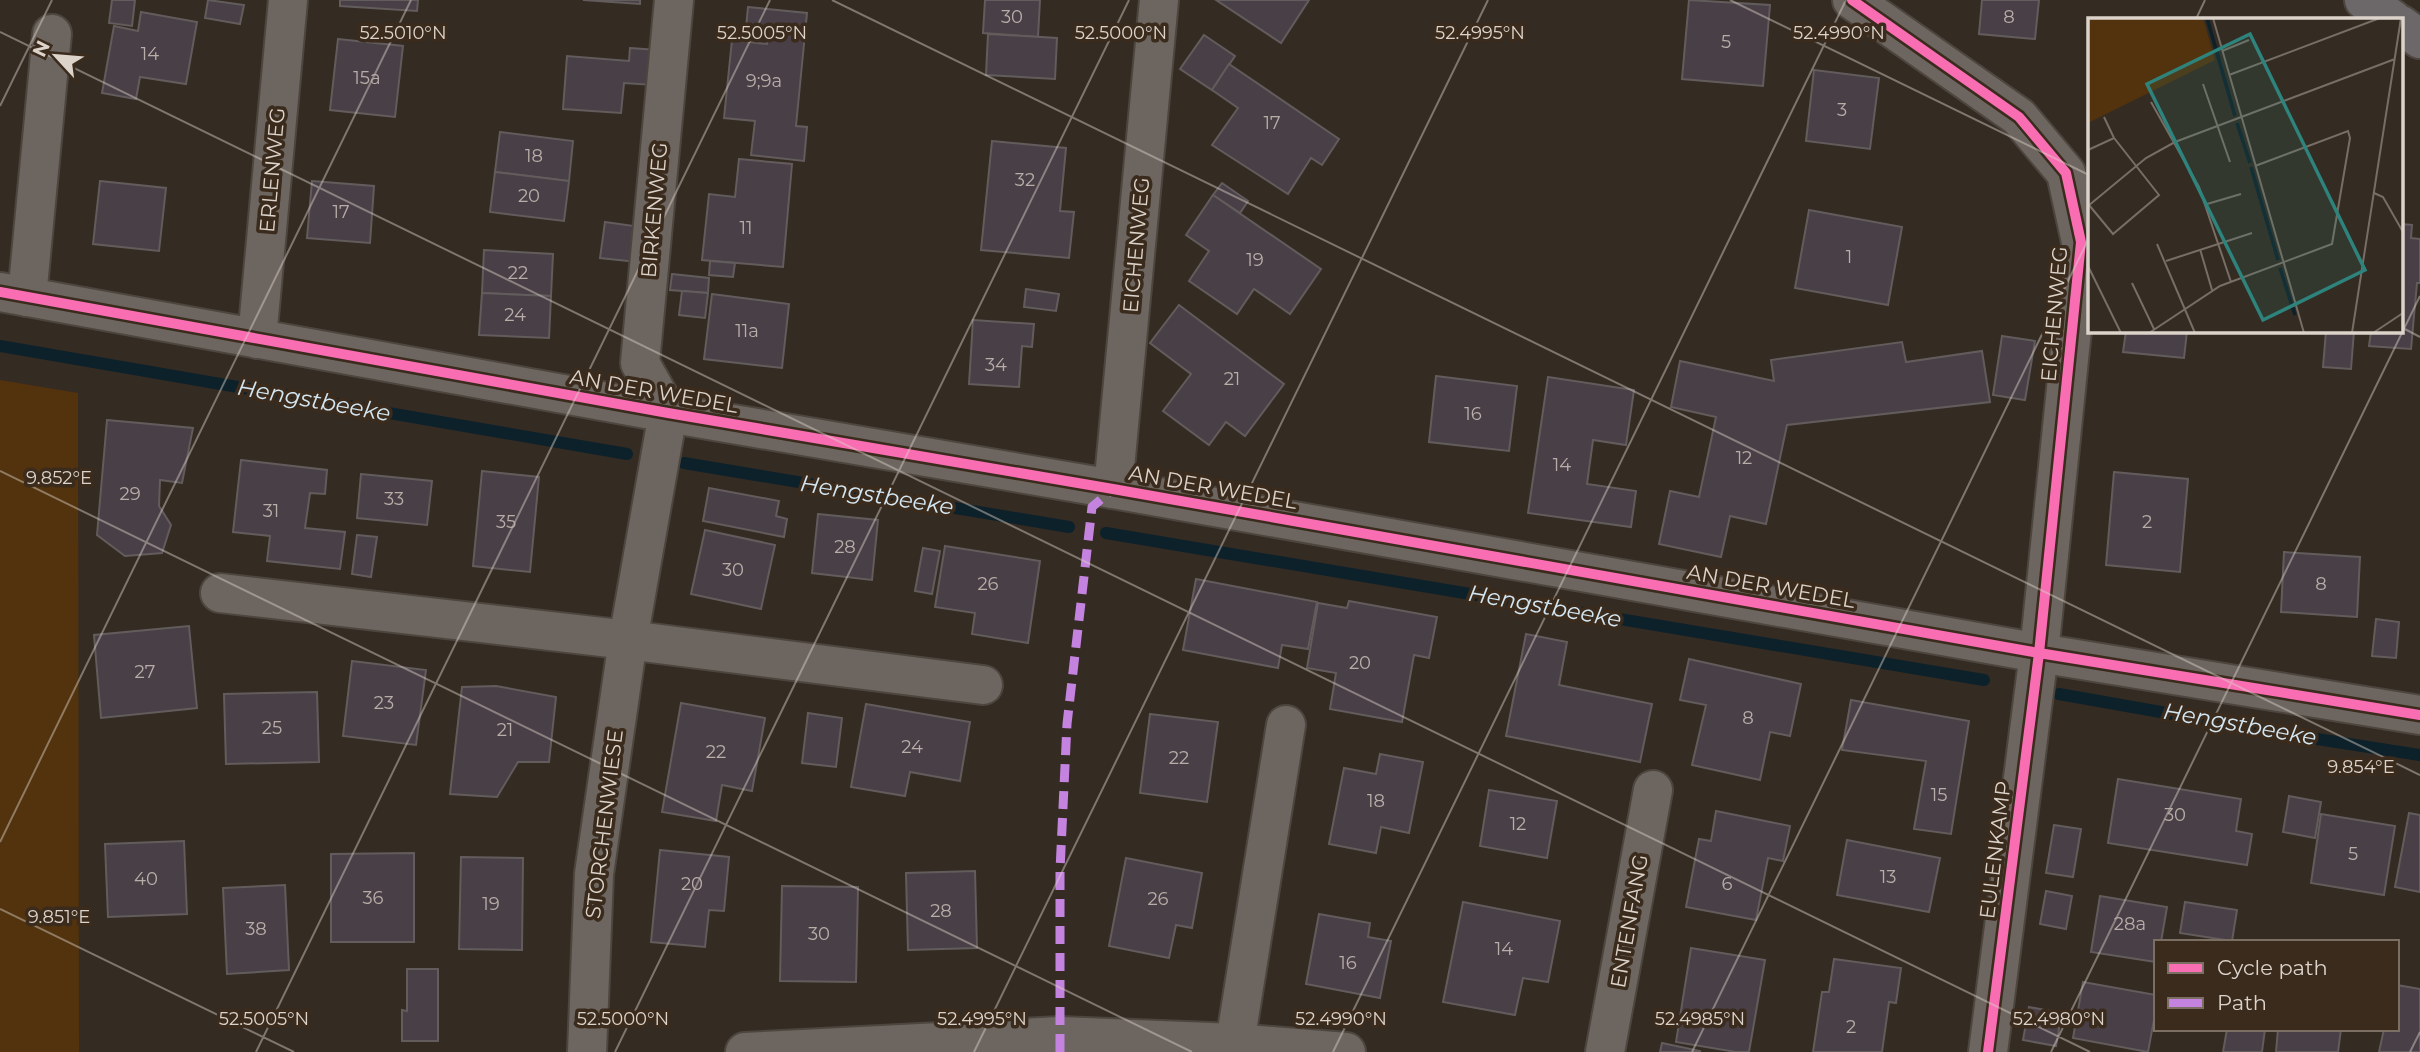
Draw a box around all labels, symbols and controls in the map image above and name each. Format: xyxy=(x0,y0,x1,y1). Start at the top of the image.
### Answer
house number: 30 xyxy=(1001,6,1023,28)
house number: 8 xyxy=(2003,6,2015,28)
inset map xyxy=(2088,18,2402,332)
north arrow xyxy=(21,21,91,91)
text: 52.5010°N xyxy=(359,22,447,44)
text: 52.5005°N xyxy=(717,22,807,44)
text: 52.5000°N xyxy=(1075,22,1167,44)
text: 52.4995°N xyxy=(1435,22,1525,44)
text: 52.4990°N xyxy=(1793,22,1885,44)
house number: 5 xyxy=(1721,31,1731,53)
text: N xyxy=(27,37,55,61)
house number: 14 xyxy=(141,43,159,65)
house number: 15a xyxy=(353,67,381,89)
house number: 9;9a xyxy=(746,70,782,92)
house number: 3 xyxy=(1837,99,1847,121)
street label: ERLENWEG xyxy=(254,106,290,234)
house number: 17 xyxy=(1263,112,1281,134)
street label: BIRKENWEG xyxy=(636,141,672,279)
house number: 18 xyxy=(525,145,543,167)
house number: 32 xyxy=(1015,169,1035,191)
street label: EICHENWEG xyxy=(1118,176,1154,314)
house number: 20 xyxy=(518,185,540,207)
house number: 17 xyxy=(332,201,350,223)
house number: 11 xyxy=(740,217,753,239)
street label: EICHENWEG xyxy=(2036,245,2072,383)
house number: 1 xyxy=(1846,246,1852,268)
house number: 19 xyxy=(1246,249,1264,271)
house number: 22 xyxy=(508,262,528,284)
house number: 24 xyxy=(504,304,526,326)
house number: 11a xyxy=(735,320,759,342)
house number: 34 xyxy=(985,354,1007,376)
street label: AN DER WEDEL xyxy=(568,364,741,418)
house number: 21 xyxy=(1224,368,1240,390)
water label: Hengstbeeke xyxy=(235,373,393,427)
house number: 16 xyxy=(1464,403,1482,425)
house number: 12 xyxy=(1736,447,1752,469)
house number: 14 xyxy=(1553,454,1571,476)
street label: AN DER WEDEL xyxy=(1127,460,1300,514)
text: 9.852°E xyxy=(26,467,92,489)
water label: Hengstbeeke xyxy=(798,469,956,521)
house number: 29 xyxy=(119,483,141,505)
house number: 33 xyxy=(384,488,404,510)
house number: 31 xyxy=(263,500,279,522)
house number: 35 xyxy=(496,511,516,533)
house number: 2 xyxy=(2142,511,2152,533)
house number: 28 xyxy=(834,536,856,558)
house number: 30 xyxy=(722,559,744,581)
street label: AN DER WEDEL xyxy=(1685,559,1858,613)
house number: 26 xyxy=(977,573,999,595)
house number: 8 xyxy=(2315,573,2327,595)
water label: Hengstbeeke xyxy=(1466,579,1624,633)
house number: 20 xyxy=(1349,652,1371,674)
house number: 27 xyxy=(135,661,155,683)
house number: 23 xyxy=(374,692,394,714)
water label: Hengstbeeke xyxy=(2161,697,2319,751)
house number: 8 xyxy=(1742,707,1754,729)
house number: 25 xyxy=(262,717,282,739)
house number: 21 xyxy=(497,719,513,741)
street label: STORCHENWIESE xyxy=(580,728,628,920)
house number: 24 xyxy=(901,736,923,758)
house number: 22 xyxy=(706,741,726,763)
house number: 22 xyxy=(1169,747,1189,769)
text: 9.854°E xyxy=(2327,756,2395,778)
street label: EULENKAMP xyxy=(1974,780,2016,920)
house number: 15 xyxy=(1931,784,1947,806)
house number: 18 xyxy=(1367,790,1385,812)
house number: 30 xyxy=(2164,804,2186,826)
house number: 12 xyxy=(1510,813,1526,835)
house number: 5 xyxy=(2348,843,2358,865)
street label: ENTENFANG xyxy=(1605,852,1653,990)
house number: 13 xyxy=(1880,866,1896,888)
house number: 40 xyxy=(134,868,158,890)
house number: 20 xyxy=(681,873,703,895)
house number: 6 xyxy=(1722,873,1733,895)
house number: 36 xyxy=(362,887,384,909)
house number: 26 xyxy=(1147,888,1169,910)
house number: 19 xyxy=(482,893,500,915)
house number: 28 xyxy=(930,900,952,922)
text: 9.851°E xyxy=(28,906,90,928)
house number: 28a xyxy=(2114,913,2146,935)
house number: 38 xyxy=(245,918,267,940)
house number: 30 xyxy=(808,923,830,945)
house number: 14 xyxy=(1495,938,1513,960)
legend xyxy=(2154,940,2399,1031)
house number: 16 xyxy=(1339,952,1357,974)
text: Cycle path xyxy=(2217,955,2328,980)
text: Path xyxy=(2217,990,2267,1015)
text: 52.5005°N xyxy=(219,1008,309,1030)
text: 52.5000°N xyxy=(577,1008,669,1030)
text: 52.4995°N xyxy=(937,1008,1027,1030)
text: 52.4990°N xyxy=(1295,1008,1387,1030)
text: 52.4985°N xyxy=(1655,1008,1745,1030)
text: 52.4980°N xyxy=(2013,1008,2105,1030)
house number: 2 xyxy=(1846,1016,1856,1038)

